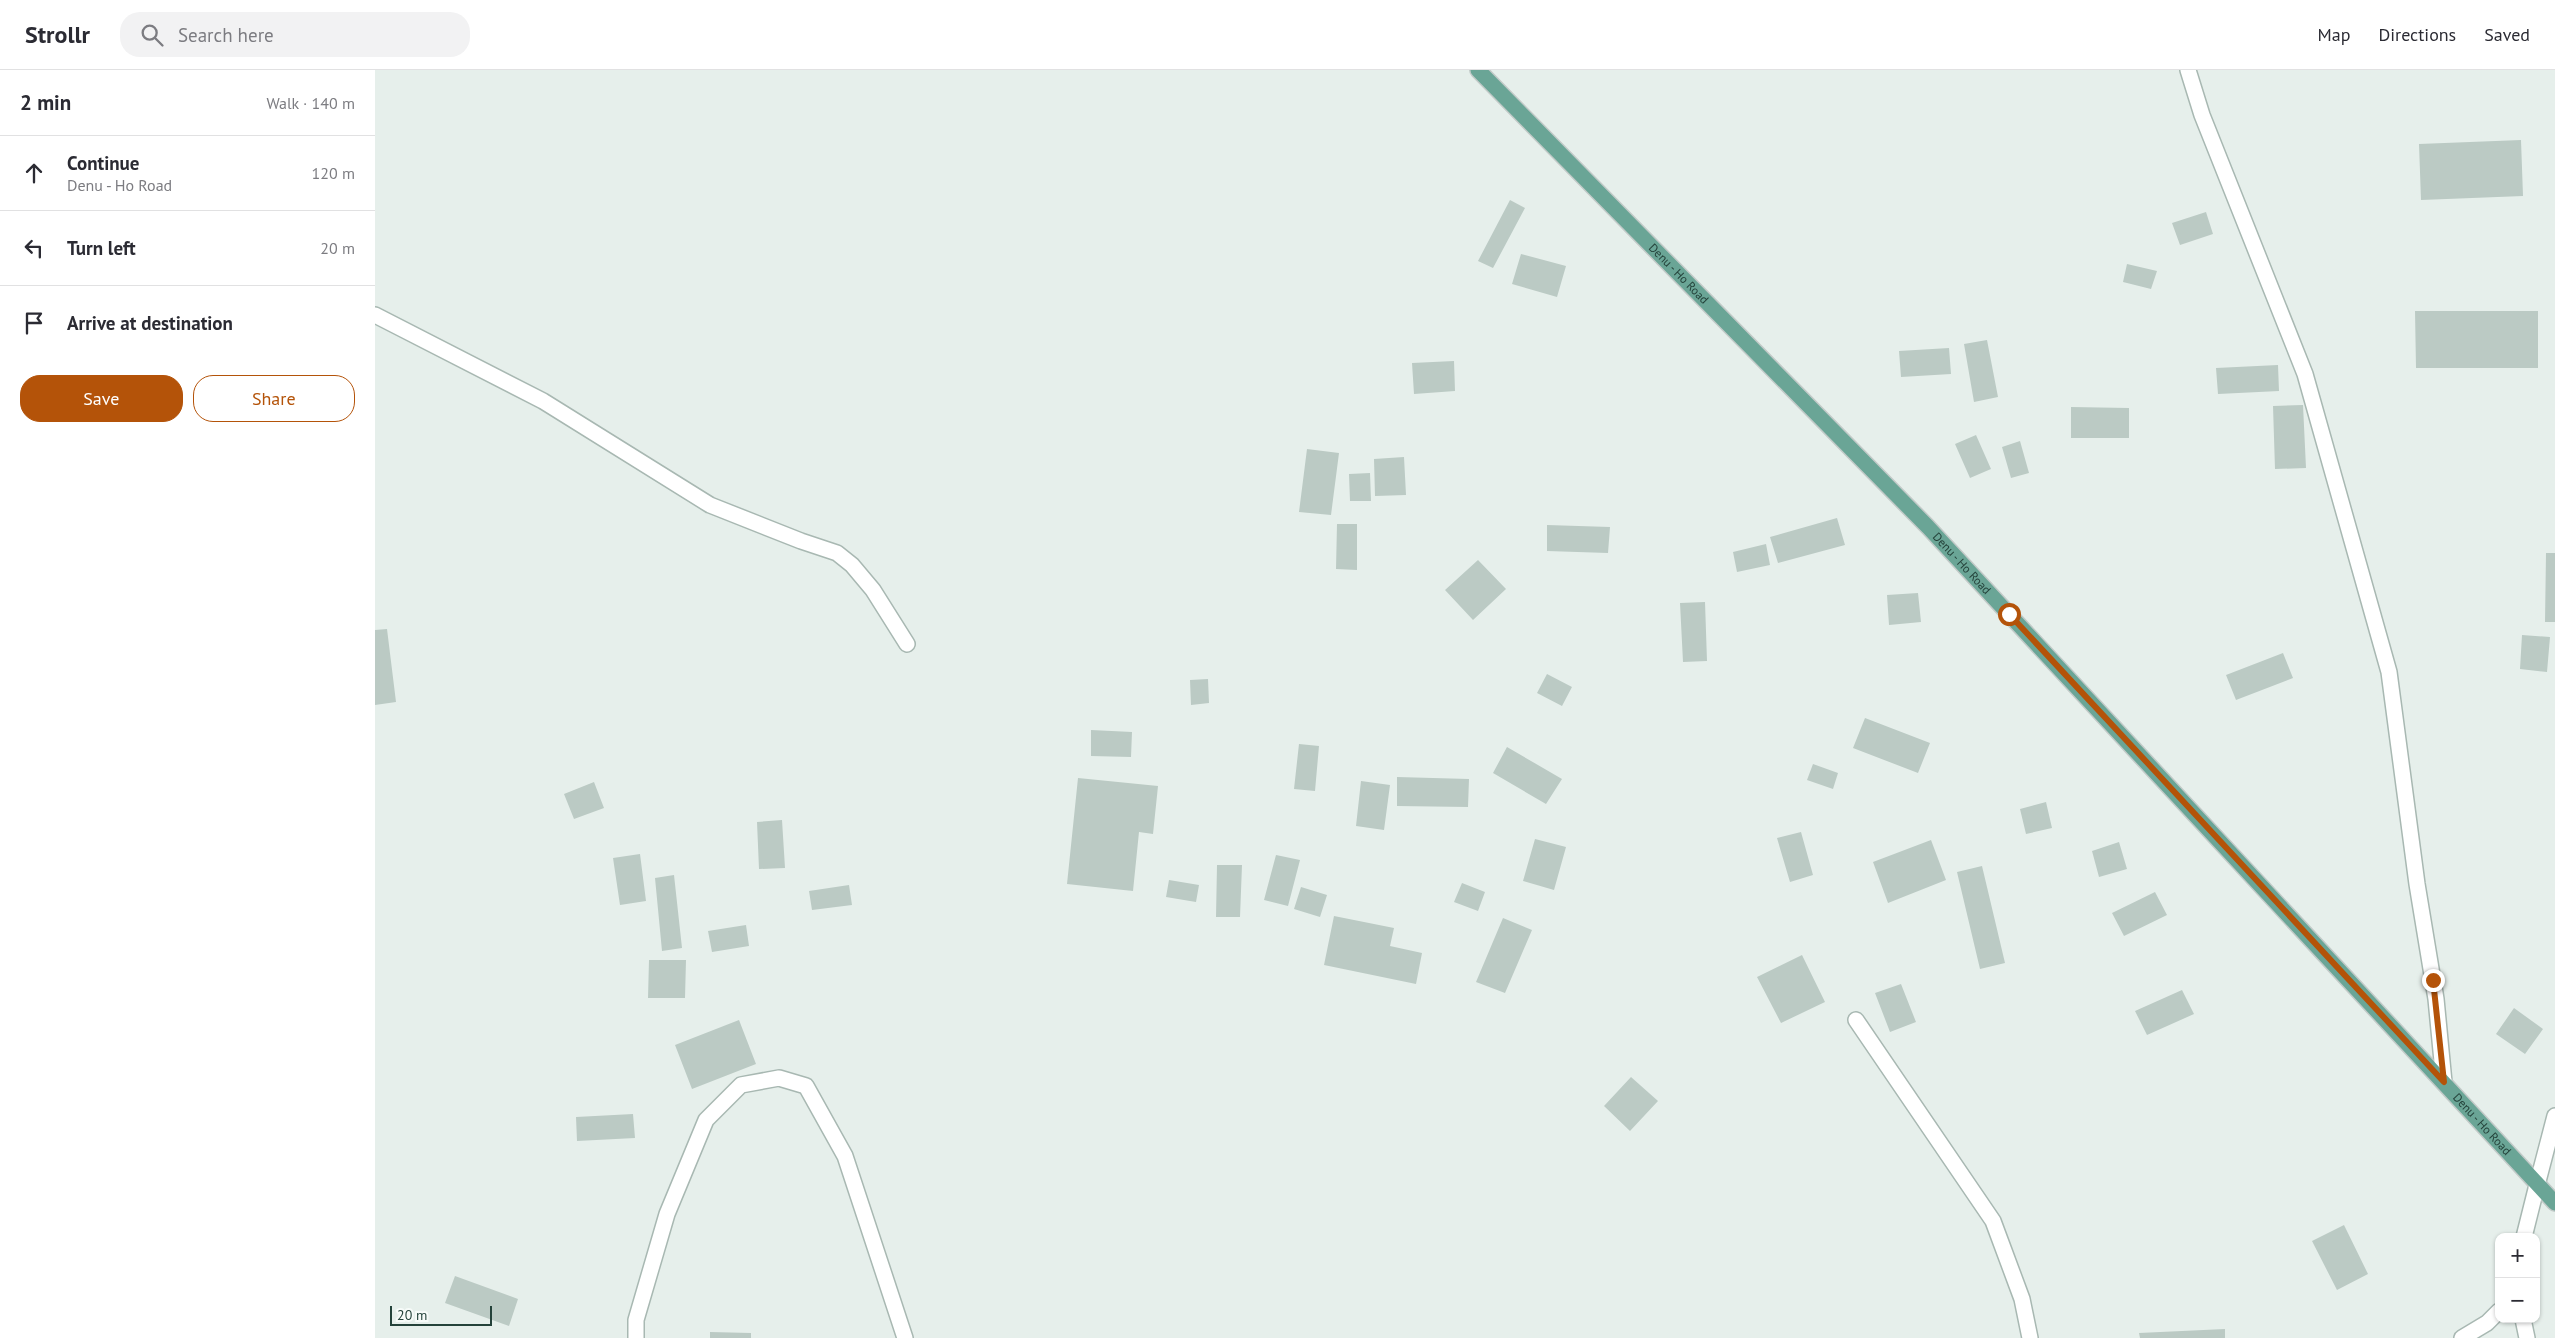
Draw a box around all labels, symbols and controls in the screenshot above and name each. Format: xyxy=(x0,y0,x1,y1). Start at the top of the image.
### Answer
search box xyxy=(120,12,470,57)
text: Strollr xyxy=(25,19,90,50)
icon: search xyxy=(138,21,166,49)
text: Search here xyxy=(178,23,274,47)
text: Map xyxy=(2318,23,2350,46)
text: Directions xyxy=(2378,23,2456,46)
text: Saved xyxy=(2484,23,2530,46)
text: 2 min xyxy=(20,89,71,116)
text: Walk · 140 m xyxy=(266,93,355,113)
text: Continue xyxy=(67,151,139,175)
icon: ahead xyxy=(20,159,48,187)
text: 120 m xyxy=(312,163,355,183)
text: Denu - Ho Road xyxy=(67,175,172,195)
icon: left xyxy=(20,234,48,262)
text: Turn left xyxy=(67,236,136,260)
text: 20 m xyxy=(320,238,355,258)
street label: Denu - Ho Road xyxy=(1646,240,1712,307)
icon: arrive xyxy=(20,309,48,337)
text: Arrive at destination xyxy=(67,311,233,335)
button: Save xyxy=(20,375,183,422)
button: Share xyxy=(193,375,355,422)
street label: Denu - Ho Road xyxy=(1930,529,1994,597)
route start xyxy=(1998,603,2021,626)
route end xyxy=(2422,969,2445,992)
street label: Denu - Ho Road xyxy=(2450,1090,2515,1158)
map controls xyxy=(2495,1233,2540,1323)
button: + xyxy=(2495,1233,2540,1278)
button: − xyxy=(2495,1278,2540,1323)
scale bar xyxy=(390,1303,493,1326)
text: 20 m xyxy=(397,1306,427,1324)

